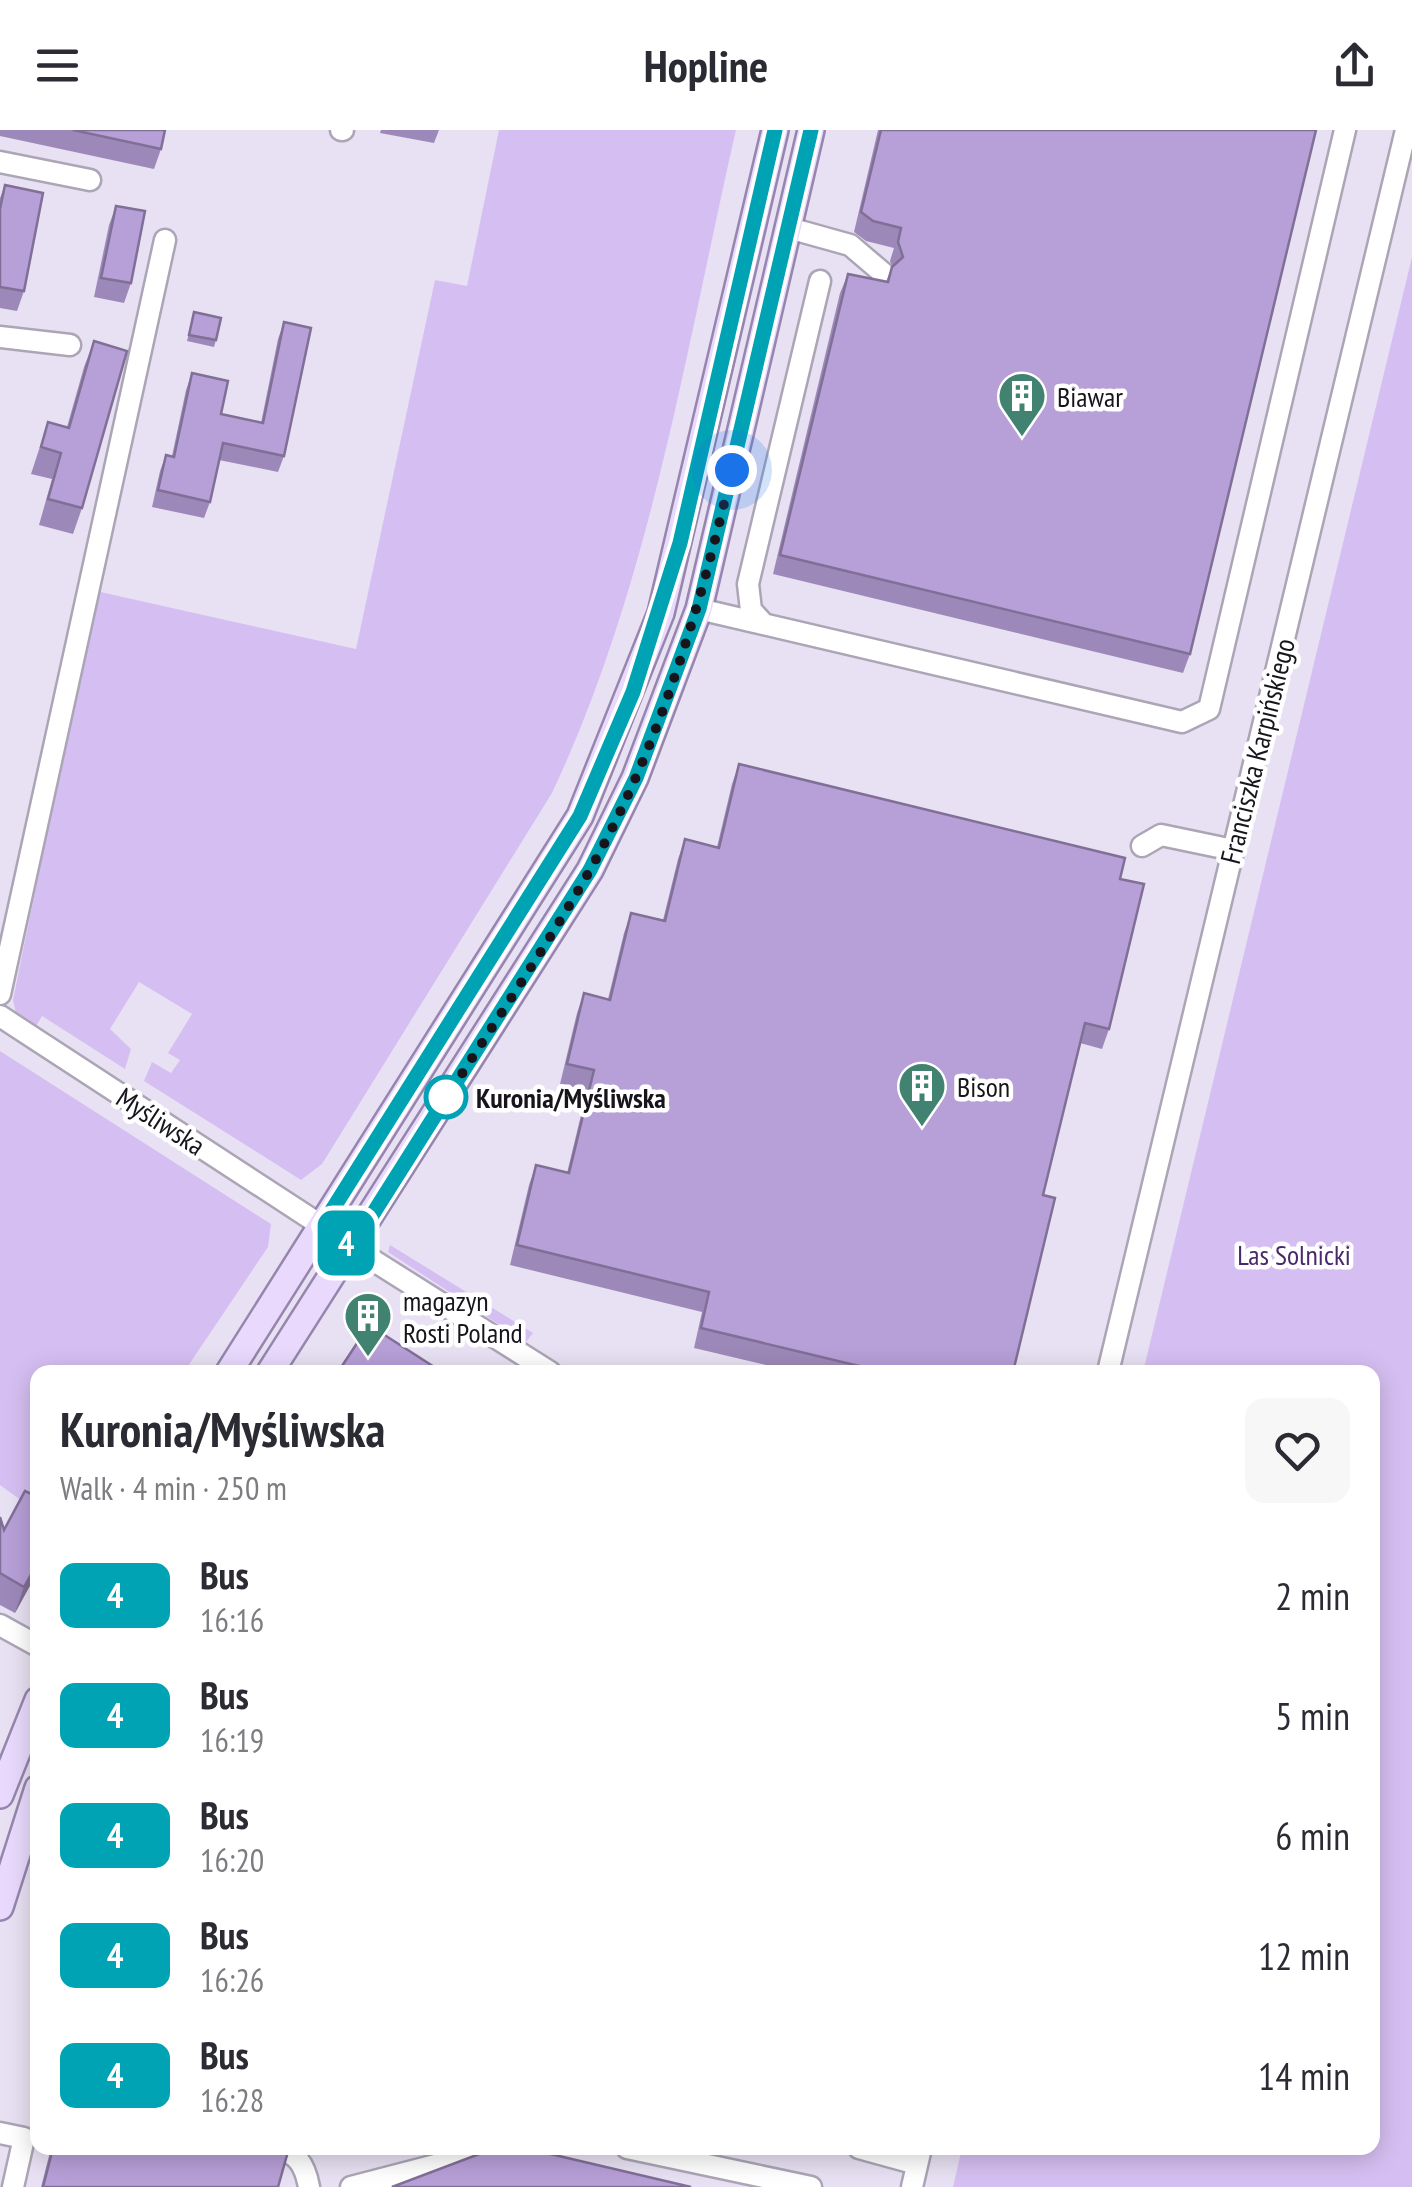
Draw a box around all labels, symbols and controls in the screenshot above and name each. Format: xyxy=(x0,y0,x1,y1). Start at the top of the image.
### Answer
text: Hopline xyxy=(644,36,768,94)
icon: menu xyxy=(30,38,85,93)
icon: share xyxy=(1327,38,1382,93)
building icon: Biawar xyxy=(996,370,1048,438)
place label: Biawar xyxy=(1057,378,1123,415)
your location xyxy=(707,445,757,495)
street label: Franciszka Karpińskiego xyxy=(1211,635,1303,867)
building icon: Bison xyxy=(896,1060,948,1128)
place label: Bison xyxy=(957,1068,1010,1105)
marker: Kuronia/Myśliwska xyxy=(425,1076,467,1118)
street label: Myśliwska xyxy=(110,1079,212,1163)
place label: Kuronia/Myśliwska xyxy=(476,1079,666,1116)
line badge: 4 xyxy=(314,1210,378,1276)
text: 4 xyxy=(338,1220,354,1266)
park label: Las Solnicki xyxy=(1237,1236,1351,1273)
place label: magazyn Rosti Poland xyxy=(403,1282,523,1351)
building icon: magazyn Rosti Poland xyxy=(342,1290,394,1358)
text: Kuronia/Myśliwska xyxy=(60,1398,385,1460)
button: heart xyxy=(1245,1398,1350,1503)
text: Walk · 4 min · 250 m xyxy=(60,1467,287,1509)
text: Bus xyxy=(200,1550,249,1599)
text: 2 min xyxy=(1275,1571,1350,1620)
text: 4 xyxy=(107,1572,123,1618)
text: 16:16 xyxy=(200,1599,264,1641)
text: Bus xyxy=(200,1670,249,1719)
text: 5 min xyxy=(1275,1691,1350,1740)
text: 4 xyxy=(107,1692,123,1738)
text: 16:19 xyxy=(200,1719,264,1761)
text: Bus xyxy=(200,1790,249,1839)
text: 6 min xyxy=(1275,1811,1350,1860)
text: 4 xyxy=(107,1812,123,1858)
text: 16:20 xyxy=(200,1839,264,1881)
text: Bus xyxy=(200,1910,249,1959)
text: 12 min xyxy=(1258,1931,1350,1980)
text: 4 xyxy=(107,1932,123,1978)
text: 16:26 xyxy=(200,1959,264,2001)
text: Bus xyxy=(200,2030,249,2079)
text: 14 min xyxy=(1258,2051,1350,2100)
text: 4 xyxy=(107,2052,123,2098)
text: 16:28 xyxy=(200,2079,264,2121)

